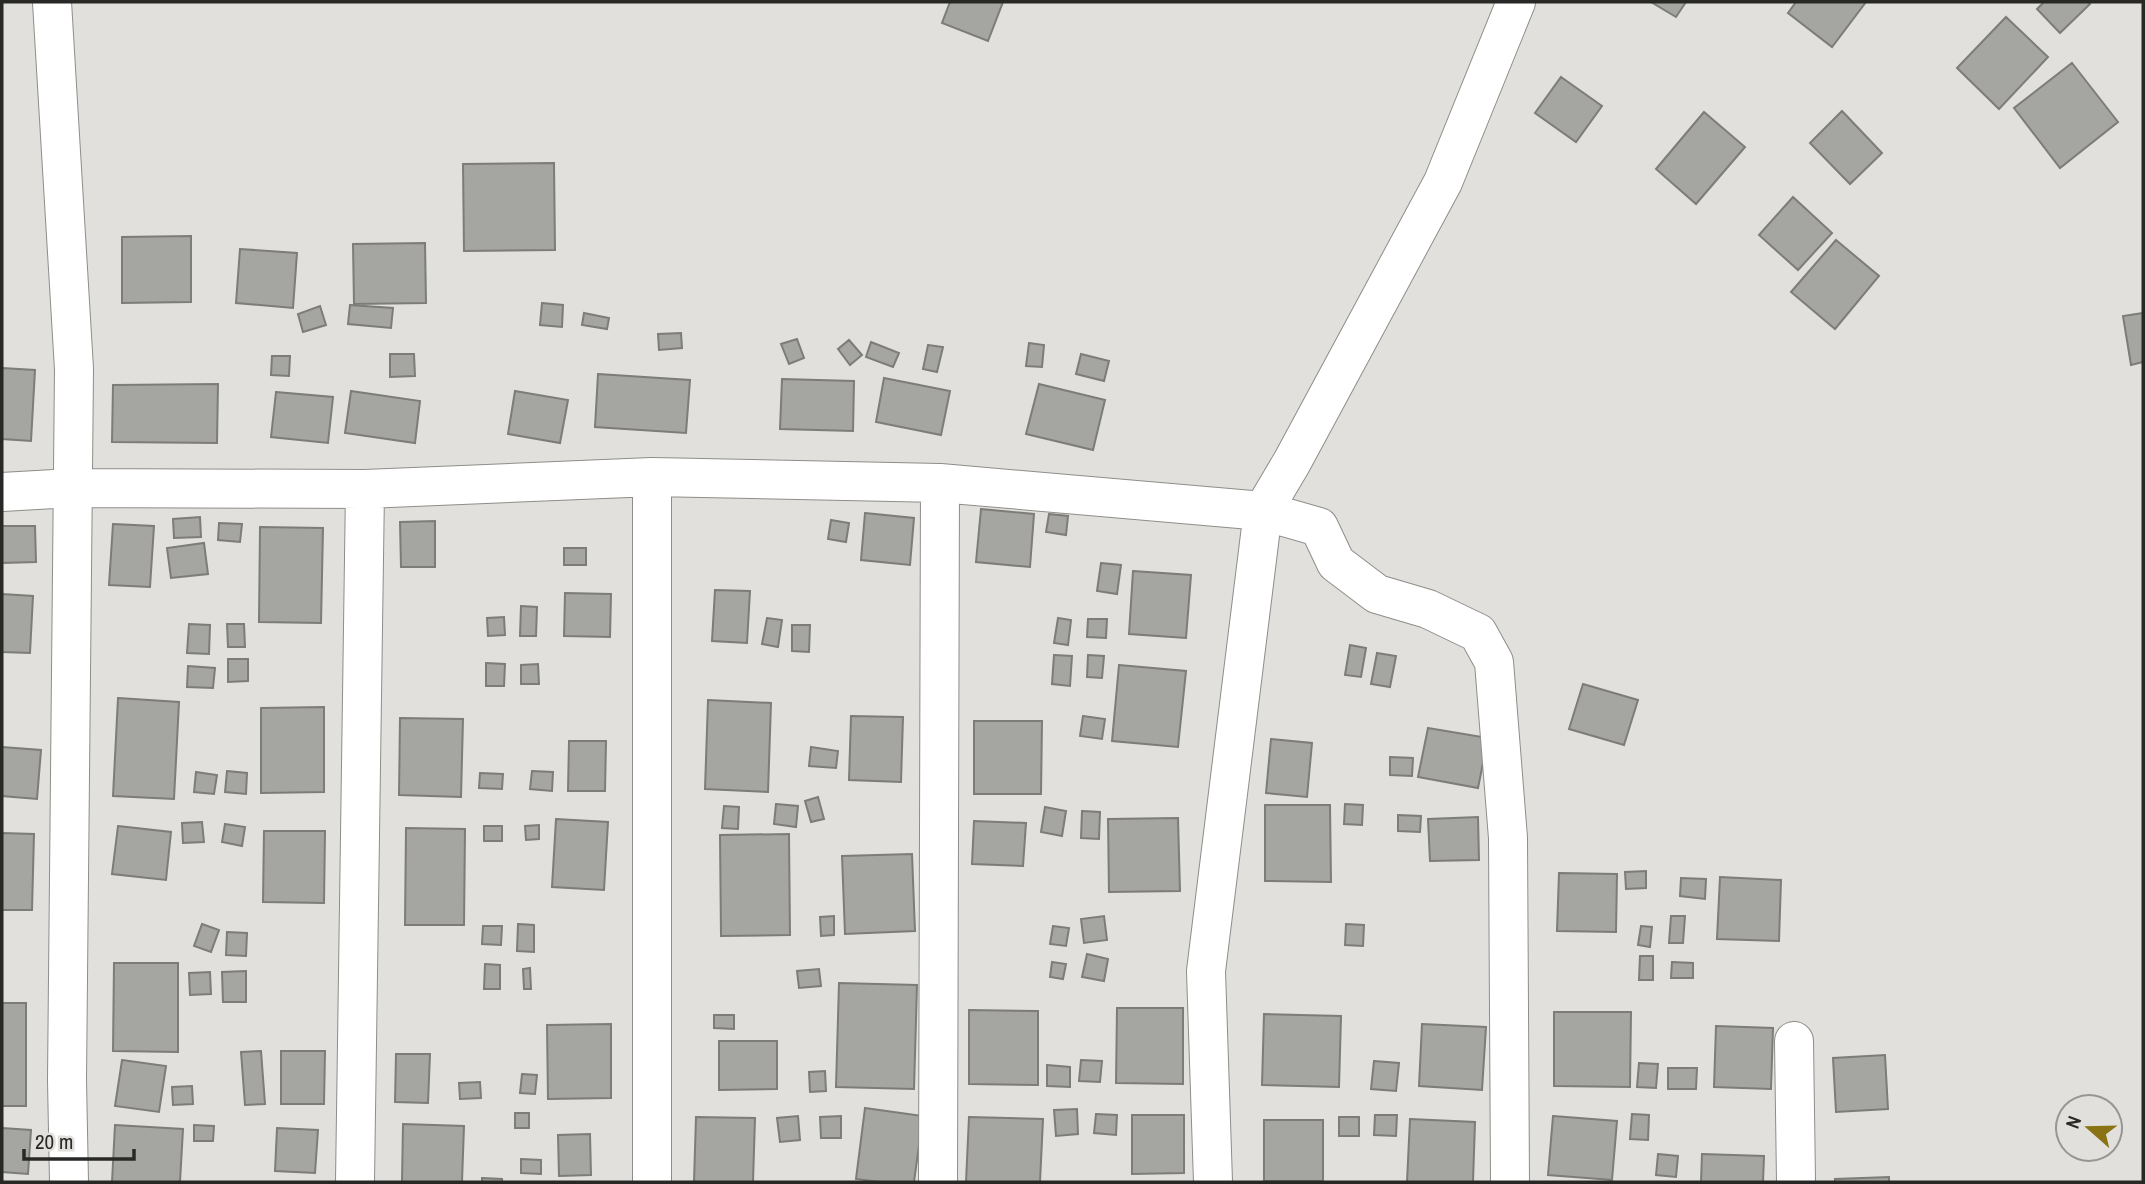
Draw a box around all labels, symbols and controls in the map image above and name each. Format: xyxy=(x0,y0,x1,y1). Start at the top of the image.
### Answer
north arrow xyxy=(2054,1093,2124,1163)
text: N xyxy=(2059,1112,2087,1132)
scale bar xyxy=(24,1118,135,1162)
text: 20 m xyxy=(35,1127,73,1156)

